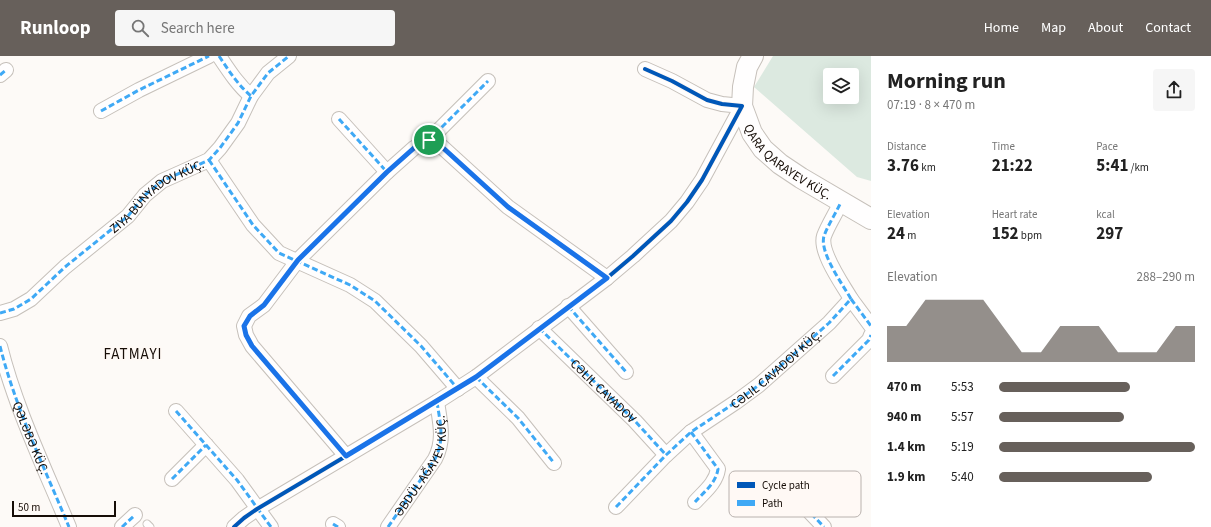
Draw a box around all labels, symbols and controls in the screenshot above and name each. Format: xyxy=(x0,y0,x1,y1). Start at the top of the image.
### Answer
search box xyxy=(115,10,395,46)
text: Runloop xyxy=(20,15,91,42)
icon: search xyxy=(129,17,151,39)
text: Search here xyxy=(161,18,235,39)
text: Home xyxy=(984,18,1019,38)
text: Map xyxy=(1041,18,1066,38)
text: About xyxy=(1088,18,1123,38)
text: Contact xyxy=(1145,18,1191,38)
text: Morning run xyxy=(887,65,1006,97)
map controls xyxy=(823,68,859,104)
button: layers xyxy=(823,68,859,104)
button: share xyxy=(1153,69,1195,111)
text: 07:19 · 8 × 470 m xyxy=(887,96,975,114)
street label: QARA QARAYEV KÜÇ. xyxy=(739,121,835,204)
pin xyxy=(412,123,446,157)
icon: arrive xyxy=(418,129,440,151)
text: Distance xyxy=(887,139,926,154)
text: Time xyxy=(992,139,1015,154)
text: Pace xyxy=(1096,139,1118,154)
text: 3.76 xyxy=(887,154,919,178)
text: 21:22 xyxy=(992,154,1033,178)
text: 5:41 xyxy=(1096,154,1128,178)
street label: ZIYA BÜNYADOV KÜÇ. xyxy=(106,155,207,238)
text: km xyxy=(919,160,936,175)
text: /km xyxy=(1128,160,1149,175)
text: Elevation xyxy=(887,207,930,222)
text: Heart rate xyxy=(992,207,1037,222)
text: kcal xyxy=(1096,207,1115,222)
text: 24 xyxy=(887,222,905,246)
text: 152 xyxy=(992,222,1019,246)
text: 297 xyxy=(1096,222,1123,246)
text: m xyxy=(905,228,916,243)
text: bpm xyxy=(1019,228,1042,243)
text: Elevation xyxy=(887,268,938,286)
text: 288–290 m xyxy=(1137,268,1195,286)
street label: CƏLIL CAVADOV KÜÇ. xyxy=(727,326,826,413)
district label: FATMAYI xyxy=(103,344,163,365)
street label: CƏLIL CAVADOV xyxy=(566,355,640,428)
text: 470 m xyxy=(887,378,921,396)
text: 5:53 xyxy=(951,378,974,396)
street label: QƏLƏBƏ KÜÇ. xyxy=(8,399,53,477)
text: 940 m xyxy=(887,408,921,426)
text: 5:57 xyxy=(951,408,974,426)
street label: ƏBDÜL AĞAYEV KÜÇ. xyxy=(390,414,451,520)
text: 1.4 km xyxy=(887,438,926,456)
text: 5:19 xyxy=(951,438,974,456)
text: 1.9 km xyxy=(887,468,926,486)
text: 5:40 xyxy=(951,468,974,486)
legend xyxy=(729,471,861,517)
text: Cycle path xyxy=(762,478,810,493)
text: Path xyxy=(762,496,783,511)
scale bar xyxy=(12,499,116,518)
text: 50 m xyxy=(18,500,40,515)

